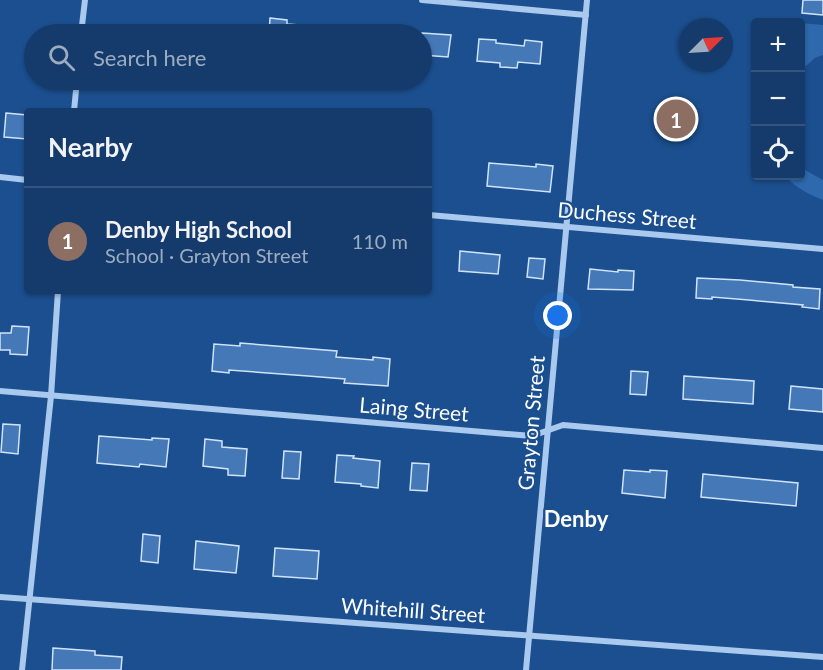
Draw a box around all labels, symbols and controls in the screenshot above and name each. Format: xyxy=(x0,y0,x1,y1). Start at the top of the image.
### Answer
north arrow xyxy=(679,18,733,72)
map controls xyxy=(751,18,805,180)
button: + xyxy=(751,18,805,72)
search box xyxy=(24,24,432,90)
icon: search xyxy=(45,41,78,74)
text: Search here xyxy=(93,44,206,71)
button: − xyxy=(751,72,805,126)
pin: 1 xyxy=(656,96,696,142)
button: locate xyxy=(751,126,805,180)
text: Nearby xyxy=(48,131,133,163)
street label: Duchess Street xyxy=(557,196,698,233)
text: Denby High School xyxy=(105,216,292,243)
text: 1 xyxy=(62,229,73,253)
text: 110 m xyxy=(352,229,408,253)
text: School · Grayton Street xyxy=(105,243,308,267)
your location xyxy=(543,301,572,330)
street label: Grayton Street xyxy=(512,354,549,491)
street label: Laing Street xyxy=(358,391,470,426)
district label: Denby xyxy=(544,505,609,532)
street label: Whitehill Street xyxy=(340,592,486,627)

